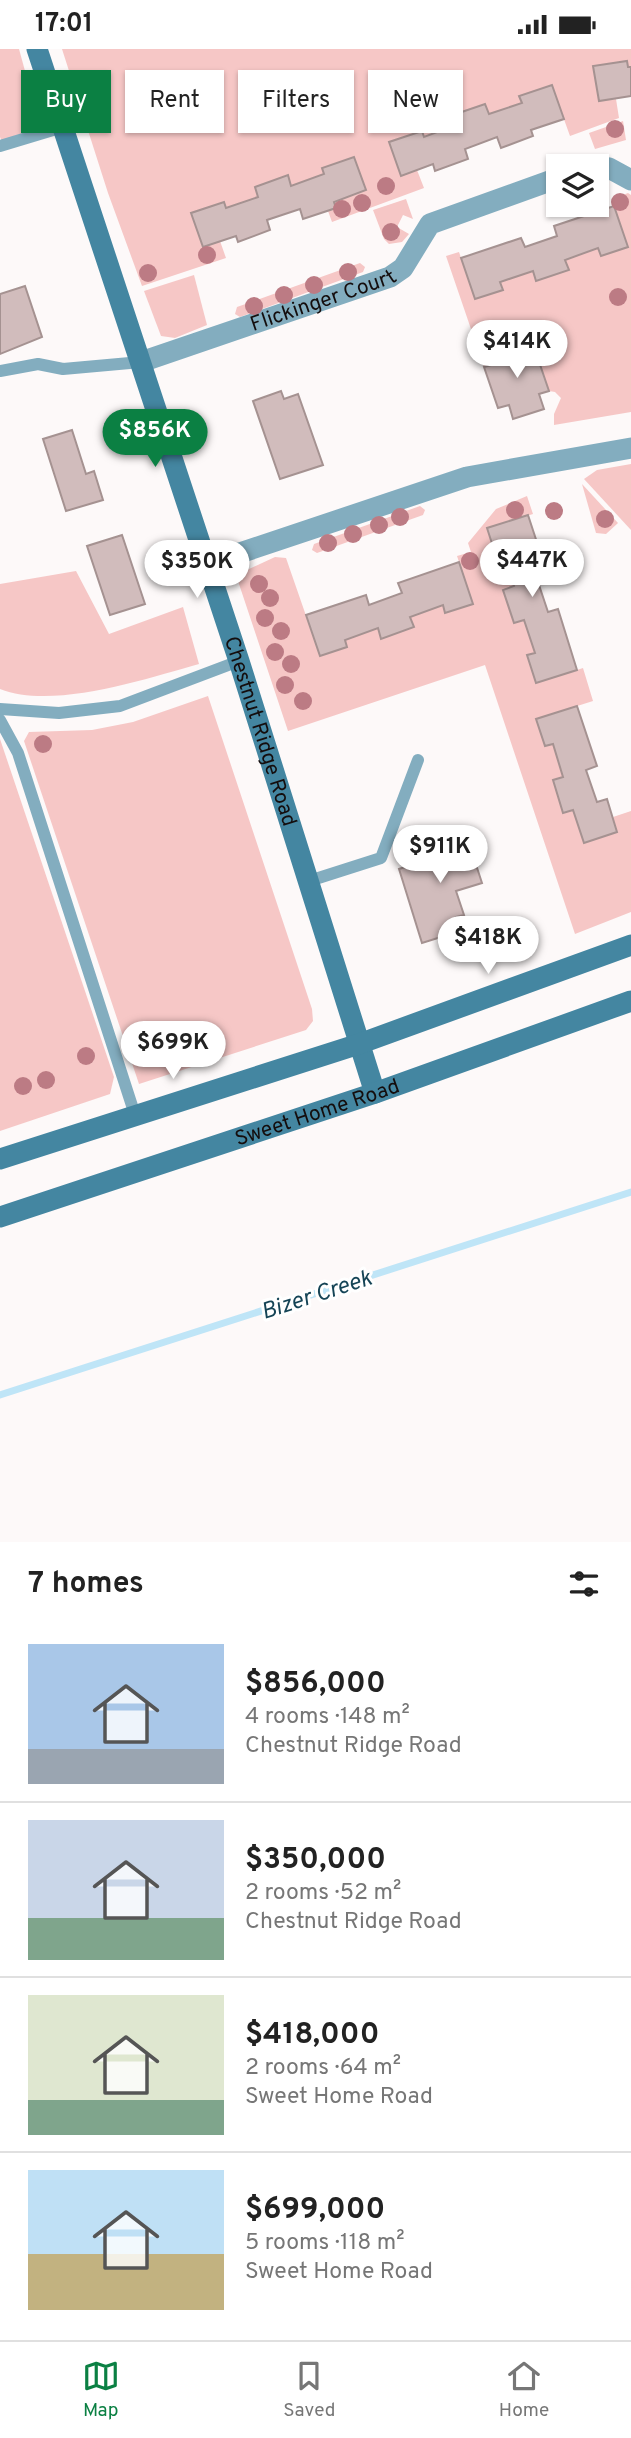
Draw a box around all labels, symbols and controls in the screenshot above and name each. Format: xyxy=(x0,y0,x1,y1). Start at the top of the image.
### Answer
text: 17:01 xyxy=(35,8,93,41)
chip: Buy xyxy=(21,70,111,133)
chip: Rent xyxy=(125,70,224,133)
chip: Filters xyxy=(238,70,354,133)
chip: New xyxy=(368,70,463,133)
map controls xyxy=(546,154,609,217)
button: layers xyxy=(546,154,609,217)
street label: Flickinger Court xyxy=(247,264,403,339)
pin: $414K xyxy=(468,321,566,380)
text: $414K xyxy=(483,328,551,357)
pin: $856K xyxy=(106,409,204,469)
text: $856K xyxy=(119,417,191,446)
pin: $447K xyxy=(483,539,581,599)
pin: $350K xyxy=(148,540,246,600)
text: $447K xyxy=(496,547,568,576)
text: $350K xyxy=(160,548,234,577)
street label: Chestnut Ridge Road xyxy=(217,633,302,830)
pin: $911K xyxy=(391,825,489,885)
text: $911K xyxy=(409,833,471,862)
pin: $418K xyxy=(439,916,537,976)
text: $418K xyxy=(454,924,522,953)
pin: $699K xyxy=(124,1021,222,1081)
text: $699K xyxy=(137,1029,209,1058)
street label: Sweet Home Road xyxy=(232,1073,404,1153)
water label: Bizer Creek xyxy=(258,1265,376,1328)
icon: filters xyxy=(565,1565,603,1603)
text: 7 homes xyxy=(28,1566,144,1603)
text: $856,000 xyxy=(245,1666,386,1703)
icon: home xyxy=(84,1672,168,1756)
text: 4 rooms · 148 m² xyxy=(245,1703,410,1732)
text: Chestnut Ridge Road xyxy=(245,1732,462,1761)
text: $350,000 xyxy=(245,1842,386,1879)
icon: home xyxy=(84,1848,168,1932)
text: 2 rooms · 52 m² xyxy=(245,1879,401,1908)
text: Chestnut Ridge Road xyxy=(245,1908,462,1937)
text: $418,000 xyxy=(245,2017,379,2054)
icon: home xyxy=(84,2023,168,2107)
text: 2 rooms · 64 m² xyxy=(245,2054,401,2083)
text: Sweet Home Road xyxy=(245,2083,433,2112)
text: $699,000 xyxy=(245,2192,385,2229)
icon: home xyxy=(84,2198,168,2282)
text: 5 rooms · 118 m² xyxy=(245,2229,404,2258)
text: Sweet Home Road xyxy=(245,2258,433,2287)
tab: Map xyxy=(82,2357,120,2423)
tab: Saved xyxy=(283,2357,335,2423)
tab: Home xyxy=(499,2357,549,2423)

